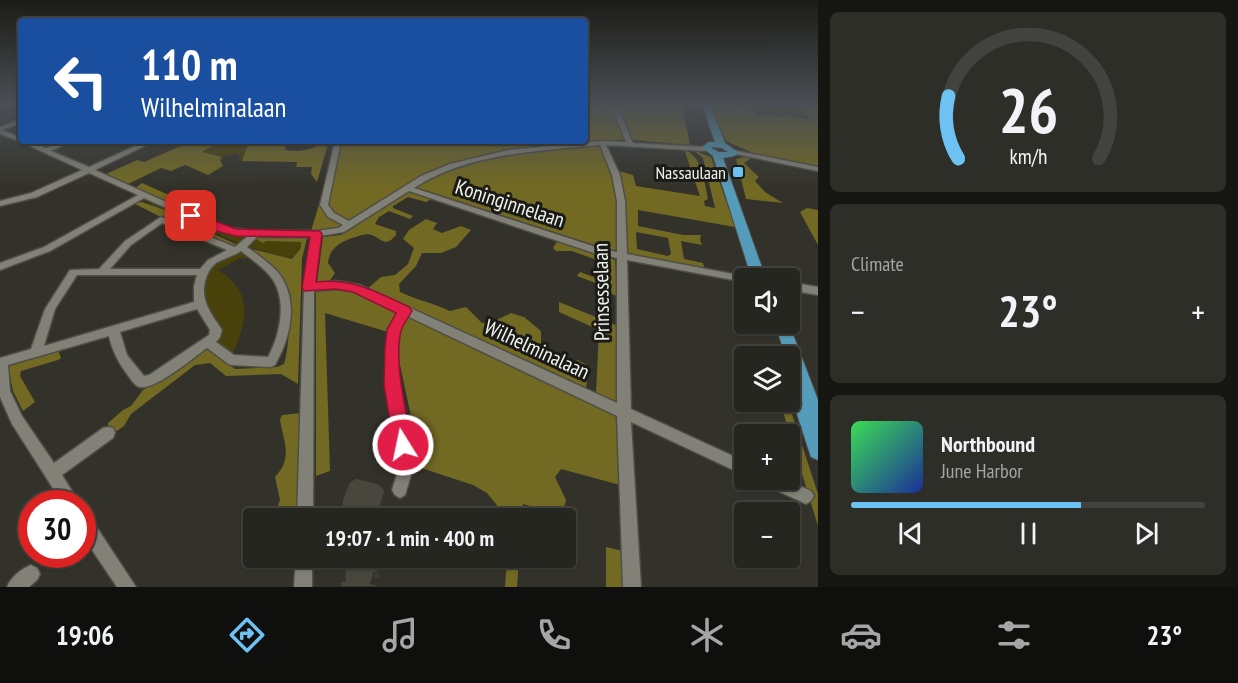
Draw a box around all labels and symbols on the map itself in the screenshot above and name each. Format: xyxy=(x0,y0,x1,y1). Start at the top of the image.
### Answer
place label: Nassaulaan xyxy=(655,161,726,184)
marker: Nassaulaan xyxy=(731,165,745,179)
street label: Koninginnelaan xyxy=(452,173,568,233)
pin xyxy=(165,190,216,241)
street label: Prinsesselaan xyxy=(587,243,615,341)
street label: Wilhelminalaan xyxy=(480,313,594,385)
position arrow xyxy=(371,413,435,477)
speed limit sign: 30 xyxy=(18,490,96,568)

